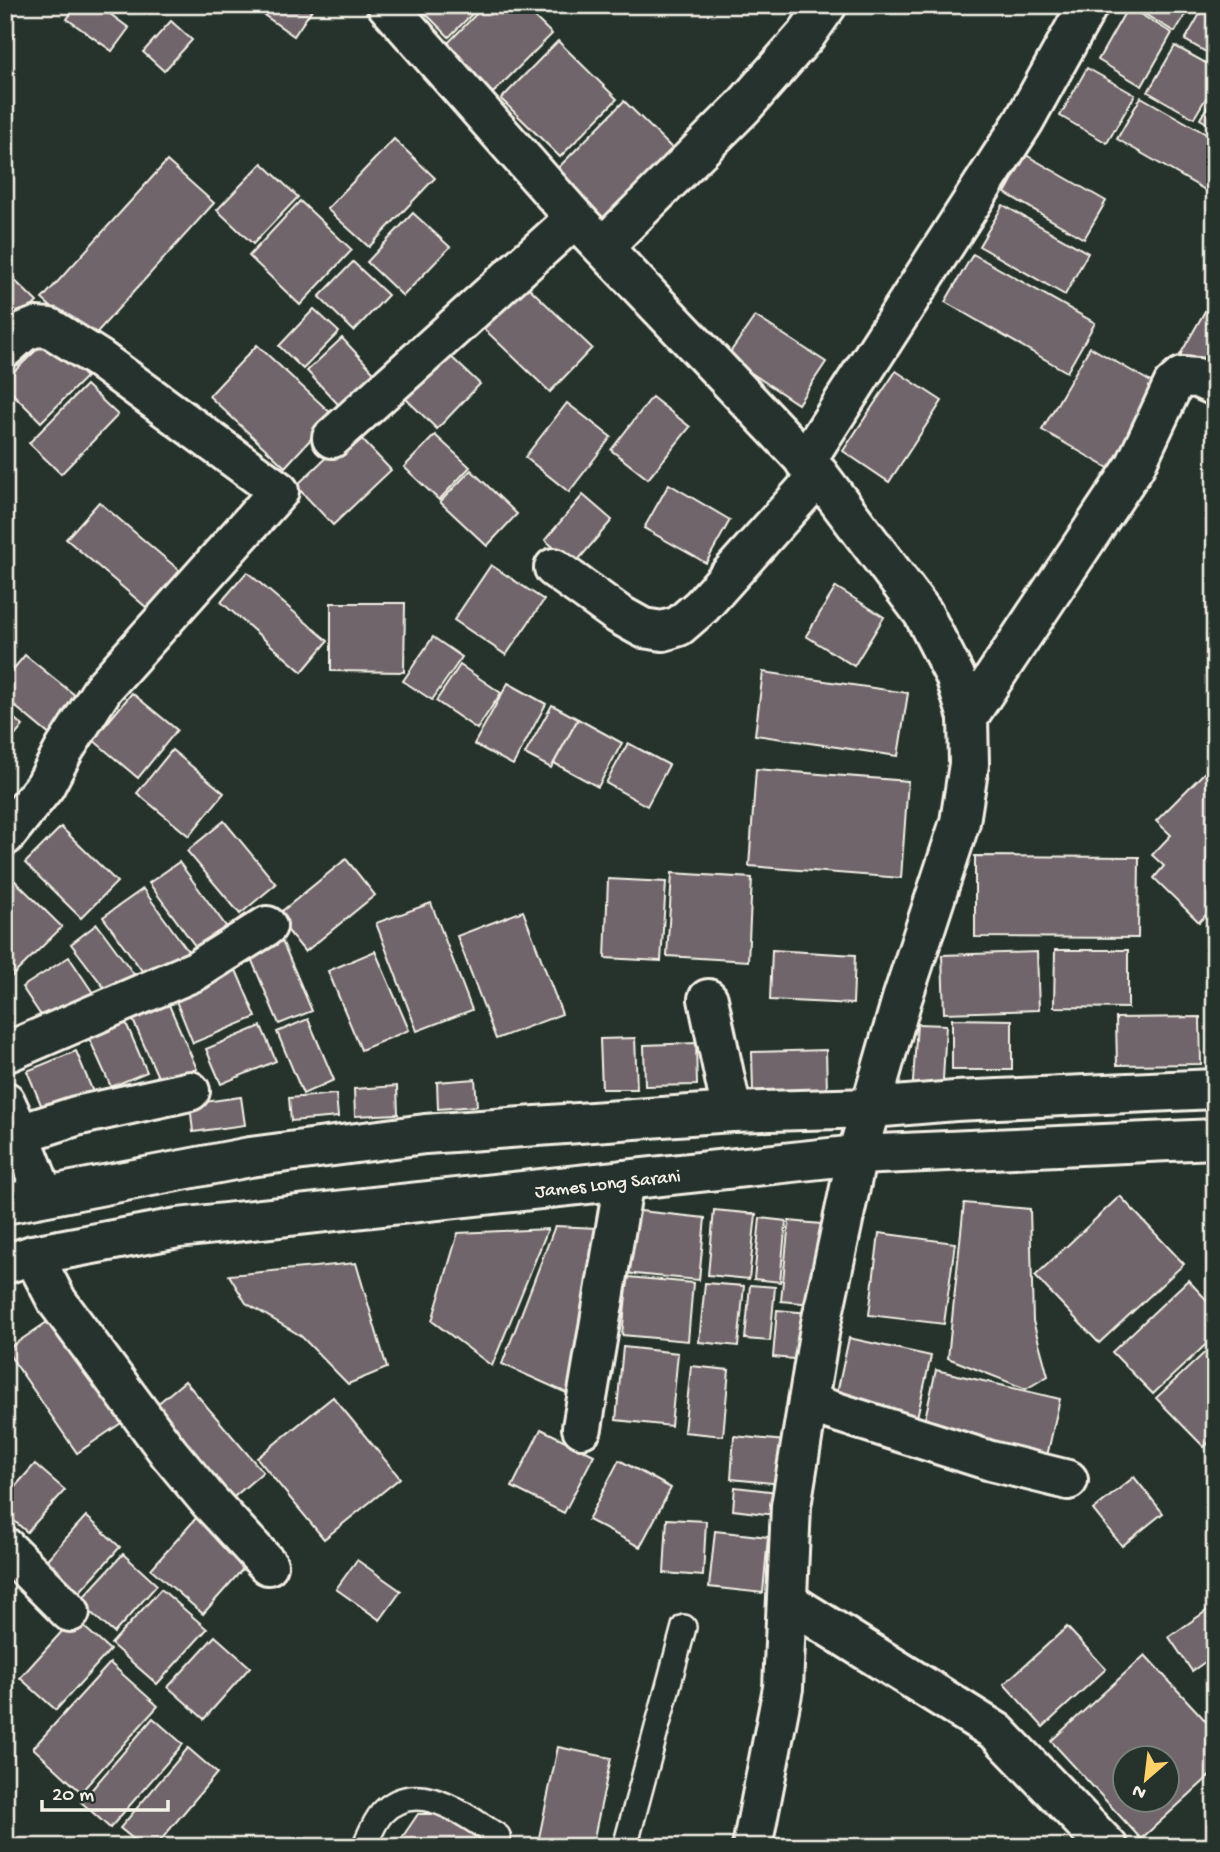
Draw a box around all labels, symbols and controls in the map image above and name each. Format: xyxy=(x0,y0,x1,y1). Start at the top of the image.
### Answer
street label: James Long Sarani xyxy=(534,1166,682,1205)
north arrow xyxy=(1112,1744,1182,1814)
scale bar xyxy=(42,1768,168,1812)
text: N xyxy=(1129,1778,1151,1804)
text: 20 m xyxy=(52,1784,94,1809)

